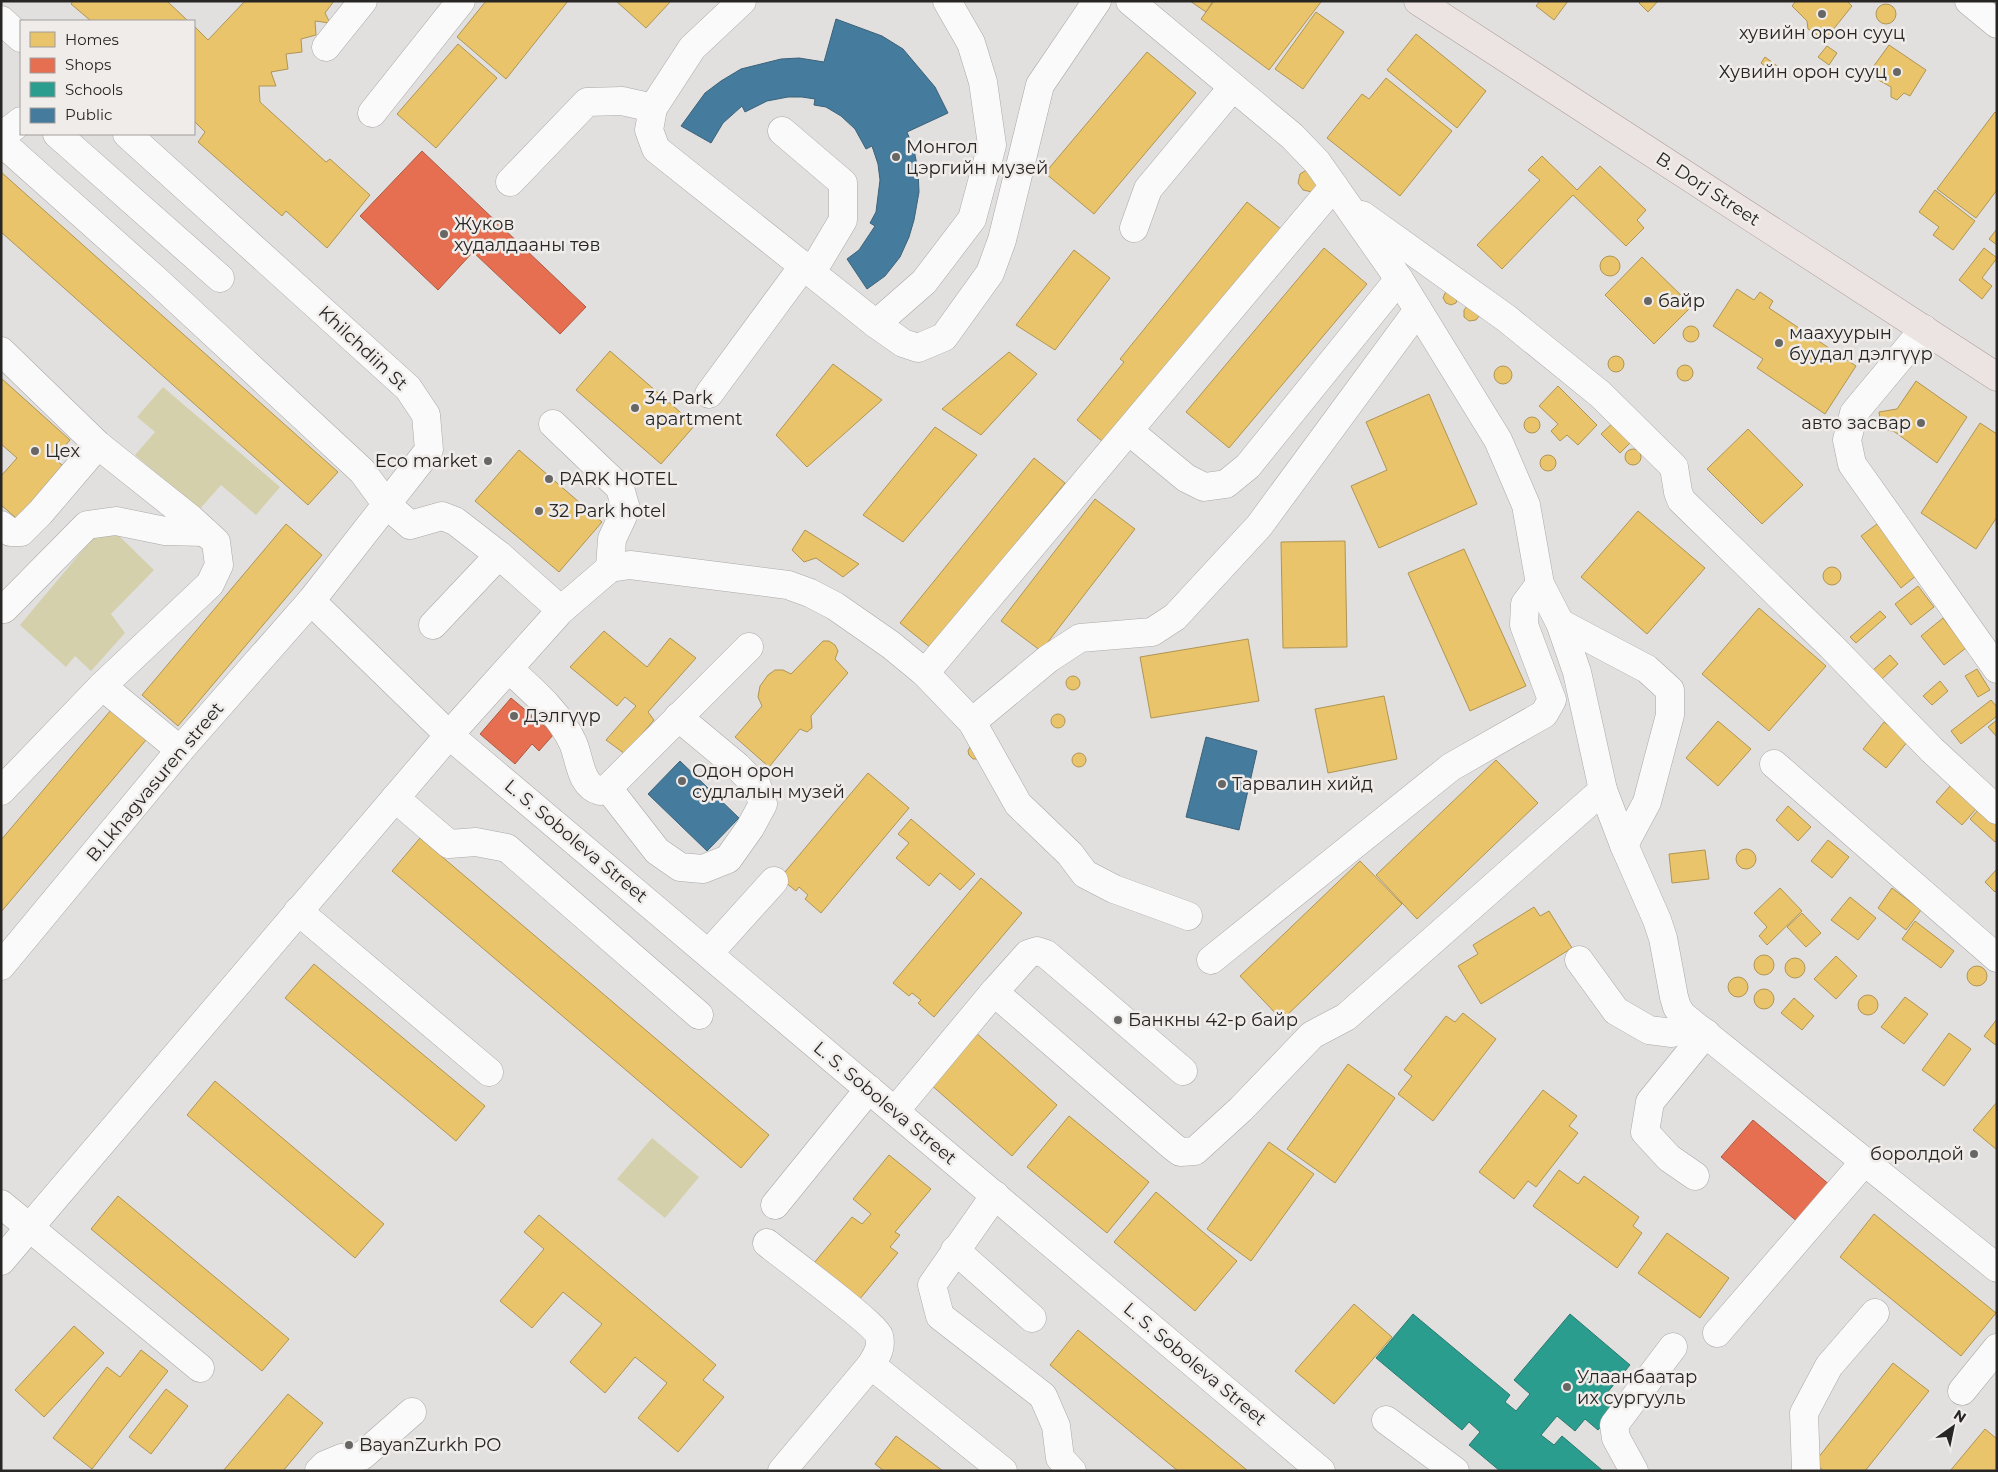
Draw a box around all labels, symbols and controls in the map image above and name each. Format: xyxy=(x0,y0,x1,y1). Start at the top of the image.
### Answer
marker: хувийн орон сууц xyxy=(1816,8,1828,20)
legend xyxy=(20,20,195,135)
place label: хувийн орон сууц xyxy=(1739,22,1905,44)
text: Homes xyxy=(65,30,119,49)
text: Shops xyxy=(65,55,111,74)
place label: Хувийн орон сууц xyxy=(1719,61,1887,83)
marker: Хувийн орон сууц xyxy=(1891,66,1903,78)
text: Schools xyxy=(65,80,123,99)
text: Public xyxy=(65,105,113,124)
place label: Монгол цэргийн музей xyxy=(906,136,1049,179)
street label: B. Dorj Street xyxy=(1652,147,1764,231)
marker: Монгол цэргийн музей xyxy=(890,151,902,163)
place label: Жуков худалдааны төв xyxy=(454,213,601,256)
marker: Жуков худалдааны төв xyxy=(438,228,450,240)
place label: байр xyxy=(1658,290,1705,312)
marker: байр xyxy=(1642,295,1654,307)
street label: Khilchdiin St xyxy=(314,301,412,395)
place label: маахуурын буудал дэлгүүр xyxy=(1789,322,1933,365)
marker: маахуурын буудал дэлгүүр xyxy=(1773,337,1785,349)
place label: 34 Park apartment xyxy=(645,387,743,430)
marker: 34 Park apartment xyxy=(629,402,641,414)
place label: авто засвар xyxy=(1801,412,1911,434)
marker: авто засвар xyxy=(1915,417,1927,429)
place label: Цех xyxy=(45,440,80,462)
marker: Цех xyxy=(29,445,41,457)
place label: Eco market xyxy=(375,450,478,472)
marker: Eco market xyxy=(482,455,494,467)
place label: PARK HOTEL xyxy=(559,468,677,490)
marker: PARK HOTEL xyxy=(543,473,555,485)
place label: 32 Park hotel xyxy=(549,500,666,522)
marker: 32 Park hotel xyxy=(533,505,545,517)
street label: B.Lkhagvasuren street xyxy=(82,698,228,866)
place label: Дэлгүүр xyxy=(524,705,601,727)
marker: Дэлгүүр xyxy=(508,710,520,722)
place label: Одон орон судлалын музей xyxy=(692,760,845,803)
place label: Тарвалин хийд xyxy=(1232,773,1373,795)
street label: L. S. Soboleva Street xyxy=(500,775,652,907)
marker: Одон орон судлалын музей xyxy=(676,775,688,787)
marker: Тарвалин хийд xyxy=(1216,778,1228,790)
place label: Банкны 42-р байр xyxy=(1128,1009,1298,1031)
marker: Банкны 42-р байр xyxy=(1112,1014,1124,1026)
street label: L. S. Soboleva Street xyxy=(809,1037,961,1169)
place label: боролдой xyxy=(1870,1143,1964,1165)
marker: боролдой xyxy=(1968,1148,1980,1160)
street label: L. S. Soboleva Street xyxy=(1119,1298,1271,1430)
place label: Улаанбаатар их сургууль xyxy=(1577,1366,1697,1409)
marker: Улаанбаатар их сургууль xyxy=(1561,1381,1573,1393)
north arrow xyxy=(1928,1402,1978,1452)
text: N xyxy=(1950,1405,1970,1427)
place label: BayanZurkh PO xyxy=(359,1434,501,1456)
marker: BayanZurkh PO xyxy=(343,1439,355,1451)

